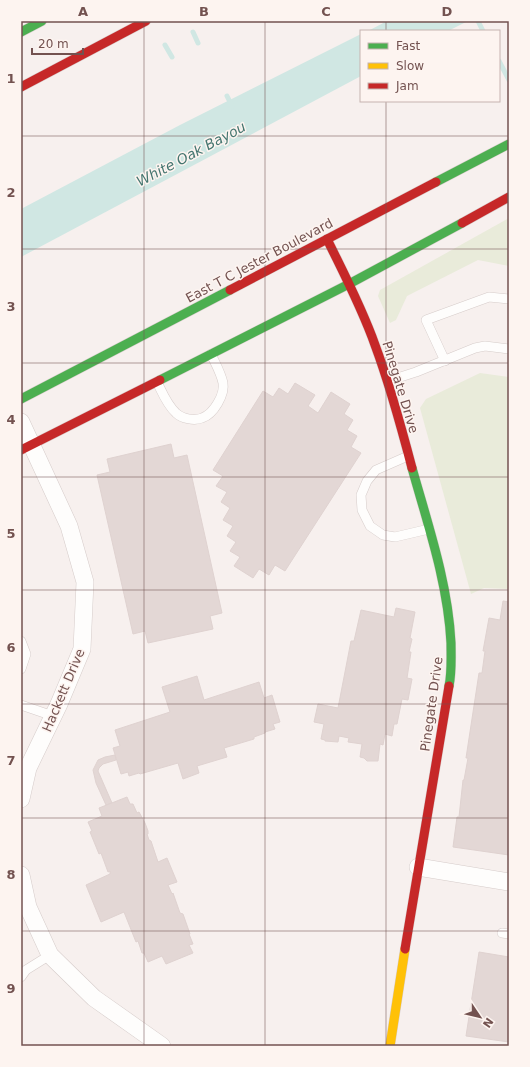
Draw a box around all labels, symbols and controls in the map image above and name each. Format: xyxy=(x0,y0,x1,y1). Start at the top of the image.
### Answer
text: A xyxy=(78,4,88,19)
text: B xyxy=(199,4,209,19)
text: C xyxy=(321,4,331,19)
text: D xyxy=(442,4,453,19)
scale bar xyxy=(32,30,83,56)
legend xyxy=(360,30,500,102)
text: 20 m xyxy=(38,37,69,51)
text: Fast xyxy=(396,39,420,53)
text: Slow xyxy=(396,59,424,73)
text: 1 xyxy=(6,71,16,86)
text: Jam xyxy=(395,79,419,93)
water label: White Oak Bayou xyxy=(134,118,248,190)
text: 2 xyxy=(6,185,16,200)
street label: East T C Jester Boulevard xyxy=(183,215,335,306)
text: 3 xyxy=(6,299,16,314)
street label: Pinegate Drive xyxy=(379,339,422,435)
text: 4 xyxy=(6,412,16,427)
text: 5 xyxy=(6,526,16,541)
text: 6 xyxy=(6,640,16,655)
street label: Hackett Drive xyxy=(39,646,88,734)
street label: Pinegate Drive xyxy=(417,656,446,752)
text: 7 xyxy=(6,753,16,768)
text: 8 xyxy=(6,867,16,882)
text: 9 xyxy=(6,981,16,996)
north arrow xyxy=(460,997,500,1037)
text: N xyxy=(480,1015,496,1030)

